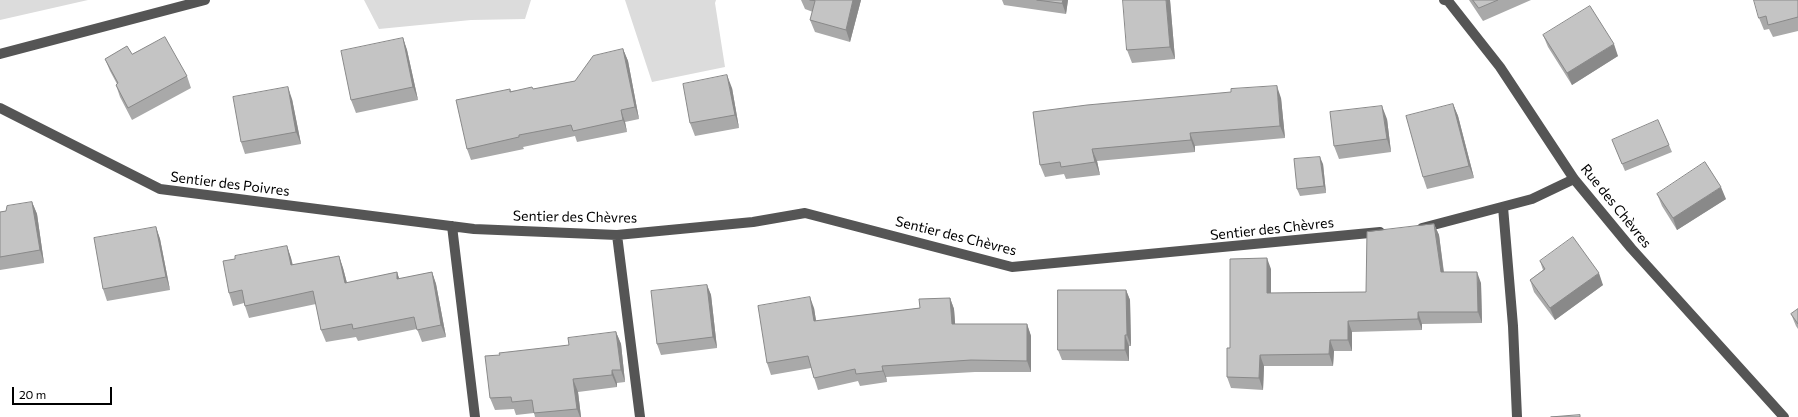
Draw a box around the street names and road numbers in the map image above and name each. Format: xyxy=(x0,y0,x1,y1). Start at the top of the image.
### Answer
street label: Rue des Chèvres xyxy=(1577,161,1655,251)
street label: Sentier des Poivres xyxy=(169,168,291,200)
street label: Sentier des Chèvres xyxy=(513,208,637,226)
street label: Sentier des Chèvres xyxy=(894,213,1018,259)
street label: Sentier des Chèvres xyxy=(1209,214,1335,244)

